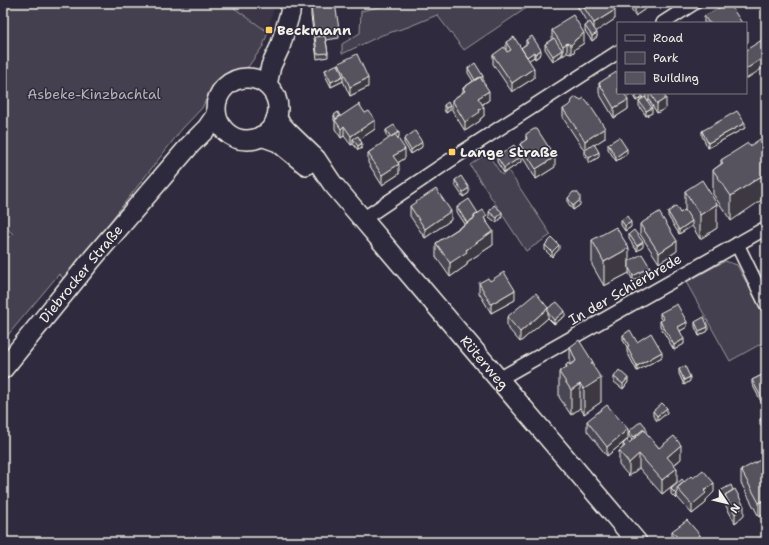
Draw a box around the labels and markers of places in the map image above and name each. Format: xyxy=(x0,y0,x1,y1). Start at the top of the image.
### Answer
place label: Beckmann xyxy=(277,21,351,39)
marker: Beckmann xyxy=(264,25,274,35)
place label: Lange Straße xyxy=(460,143,558,161)
marker: Lange Straße xyxy=(447,147,457,157)

